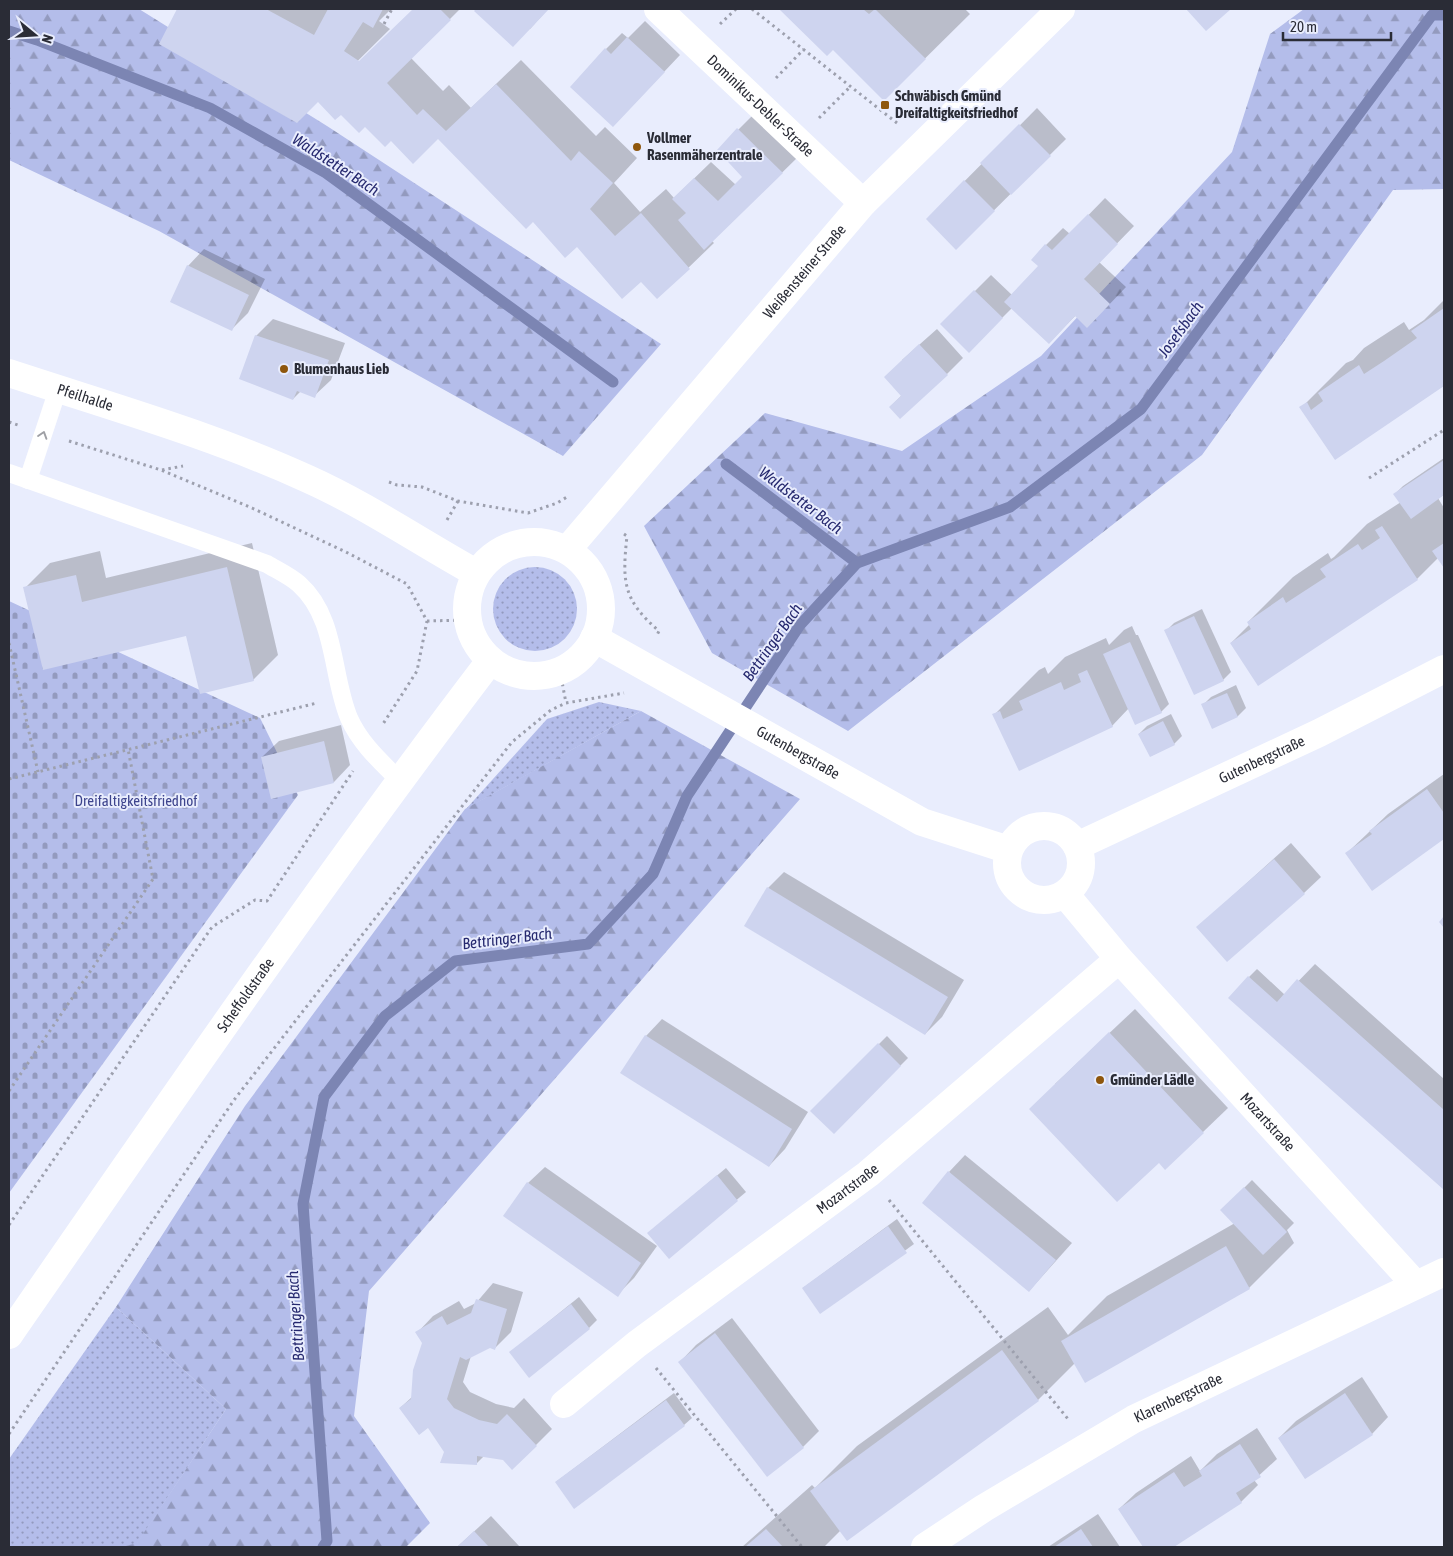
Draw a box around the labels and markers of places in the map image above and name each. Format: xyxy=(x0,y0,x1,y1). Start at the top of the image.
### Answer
place label: Schwäbisch Gmünd Dreifaltigkeitsfriedhof xyxy=(895,87,1019,121)
marker: Schwäbisch Gmünd Dreifaltigkeitsfriedhof xyxy=(879,99,891,111)
place label: Vollmer Rasenmäherzentrale xyxy=(646,129,763,163)
marker: Vollmer Rasenmäherzentrale xyxy=(631,141,643,153)
place label: Blumenhaus Lieb xyxy=(294,360,389,377)
marker: Blumenhaus Lieb xyxy=(278,363,290,375)
place label: Gmünder Lädle xyxy=(1110,1071,1194,1088)
marker: Gmünder Lädle xyxy=(1094,1074,1106,1086)

